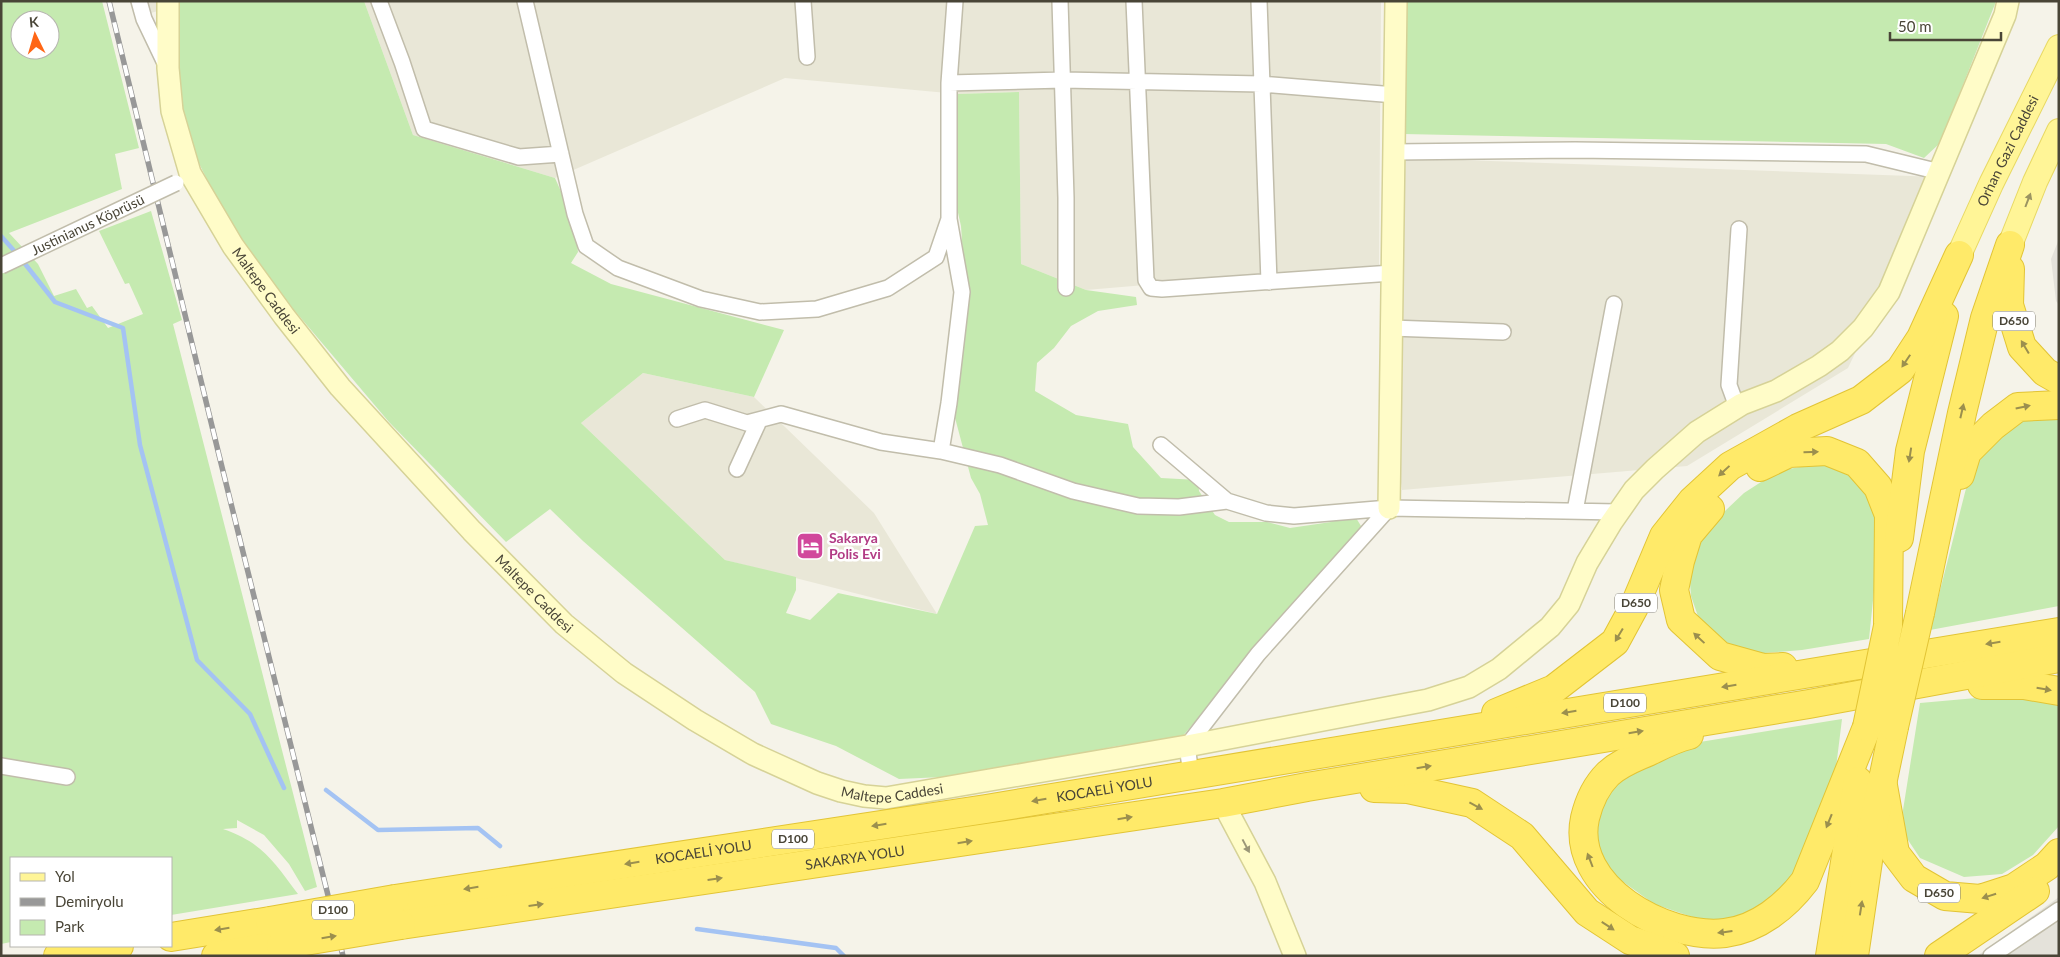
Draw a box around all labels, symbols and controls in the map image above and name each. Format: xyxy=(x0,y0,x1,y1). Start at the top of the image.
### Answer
north arrow xyxy=(10,10,60,60)
scale bar xyxy=(1890,10,2001,42)
text: K xyxy=(28,13,40,30)
text: 50 m xyxy=(1898,17,1932,35)
street label: Orhan Gazi Caddesi xyxy=(1973,92,2042,209)
street label: Justinianus Köprüsü xyxy=(28,190,147,258)
one-way arrow xyxy=(2024,192,2032,207)
street label: Maltepe Caddesi xyxy=(229,244,304,337)
road number: D650 xyxy=(1993,312,2035,331)
one-way arrow xyxy=(2020,340,2029,354)
one-way arrow xyxy=(1901,354,1911,368)
one-way arrow xyxy=(2016,403,2032,411)
one-way arrow xyxy=(1958,404,1966,419)
one-way arrow xyxy=(1803,447,1819,455)
one-way arrow xyxy=(1905,448,1913,464)
one-way arrow xyxy=(1718,465,1730,477)
place label: Sakarya Polis Evi xyxy=(829,529,881,562)
hotel icon: Sakarya Polis Evi xyxy=(795,531,825,561)
street label: Maltepe Caddesi xyxy=(492,551,577,636)
road number: D650 xyxy=(1615,594,1657,612)
one-way arrow xyxy=(1614,628,1623,641)
one-way arrow xyxy=(1694,632,1706,644)
one-way arrow xyxy=(1985,639,2001,647)
one-way arrow xyxy=(1721,682,1737,690)
one-way arrow xyxy=(2037,685,2053,693)
road number: D100 xyxy=(1604,694,1646,712)
one-way arrow xyxy=(1561,709,1577,717)
one-way arrow xyxy=(1629,728,1645,736)
one-way arrow xyxy=(1417,763,1433,771)
street label: KOCAELİ YOLU xyxy=(1055,773,1154,805)
street label: Maltepe Caddesi xyxy=(840,779,944,806)
one-way arrow xyxy=(1031,796,1047,804)
one-way arrow xyxy=(1469,802,1483,810)
one-way arrow xyxy=(1118,814,1134,822)
one-way arrow xyxy=(1825,814,1832,829)
one-way arrow xyxy=(871,822,887,830)
road number: D100 xyxy=(772,830,814,849)
street label: KOCAELİ YOLU xyxy=(654,836,753,867)
one-way arrow xyxy=(957,838,973,846)
one-way arrow xyxy=(1242,839,1250,853)
street label: SAKARYA YOLU xyxy=(804,841,906,873)
one-way arrow xyxy=(1586,852,1594,867)
legend xyxy=(10,857,172,947)
one-way arrow xyxy=(624,860,640,868)
text: Yol xyxy=(55,867,75,885)
one-way arrow xyxy=(707,875,723,883)
one-way arrow xyxy=(463,884,479,892)
road number: D650 xyxy=(1918,884,1960,902)
text: Demiryolu xyxy=(55,892,124,910)
one-way arrow xyxy=(1981,893,1996,900)
one-way arrow xyxy=(1857,899,1865,915)
road number: D100 xyxy=(312,900,354,920)
one-way arrow xyxy=(528,901,544,909)
text: Park xyxy=(55,917,85,935)
one-way arrow xyxy=(1601,921,1615,930)
one-way arrow xyxy=(214,925,230,933)
one-way arrow xyxy=(1716,928,1732,936)
one-way arrow xyxy=(321,933,337,941)

